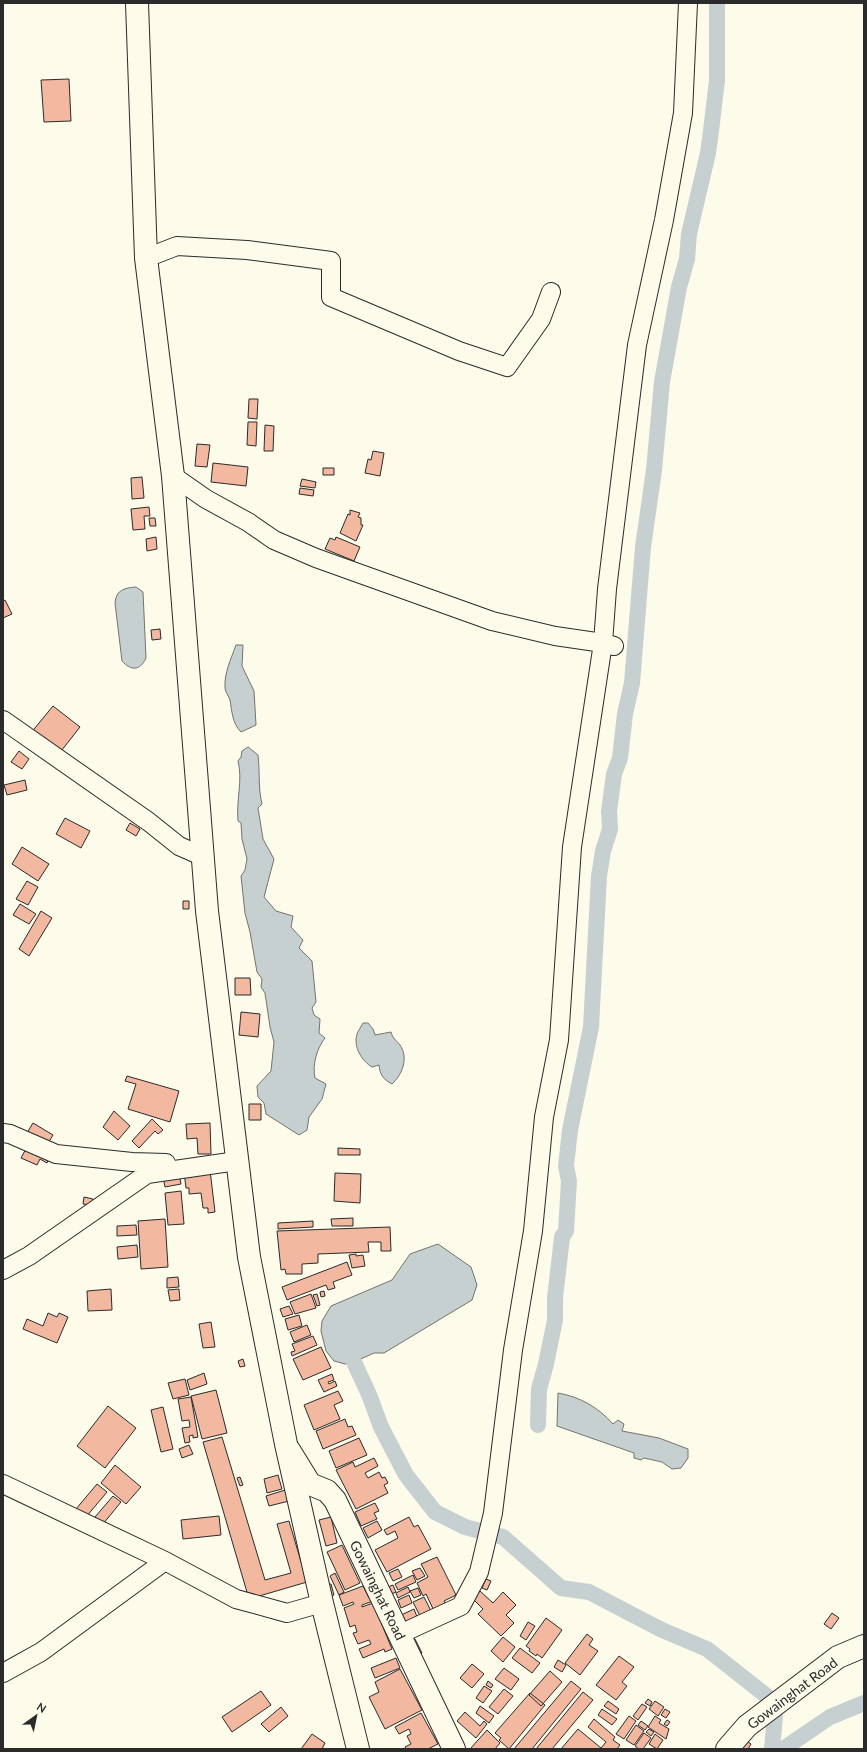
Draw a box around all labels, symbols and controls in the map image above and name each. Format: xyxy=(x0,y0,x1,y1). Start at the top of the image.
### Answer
street label: Gowainghat Road xyxy=(347,1537,409,1643)
street label: Gowainghat Road xyxy=(744,1654,840,1732)
north arrow xyxy=(16,1696,56,1736)
text: N xyxy=(35,1699,49,1715)

